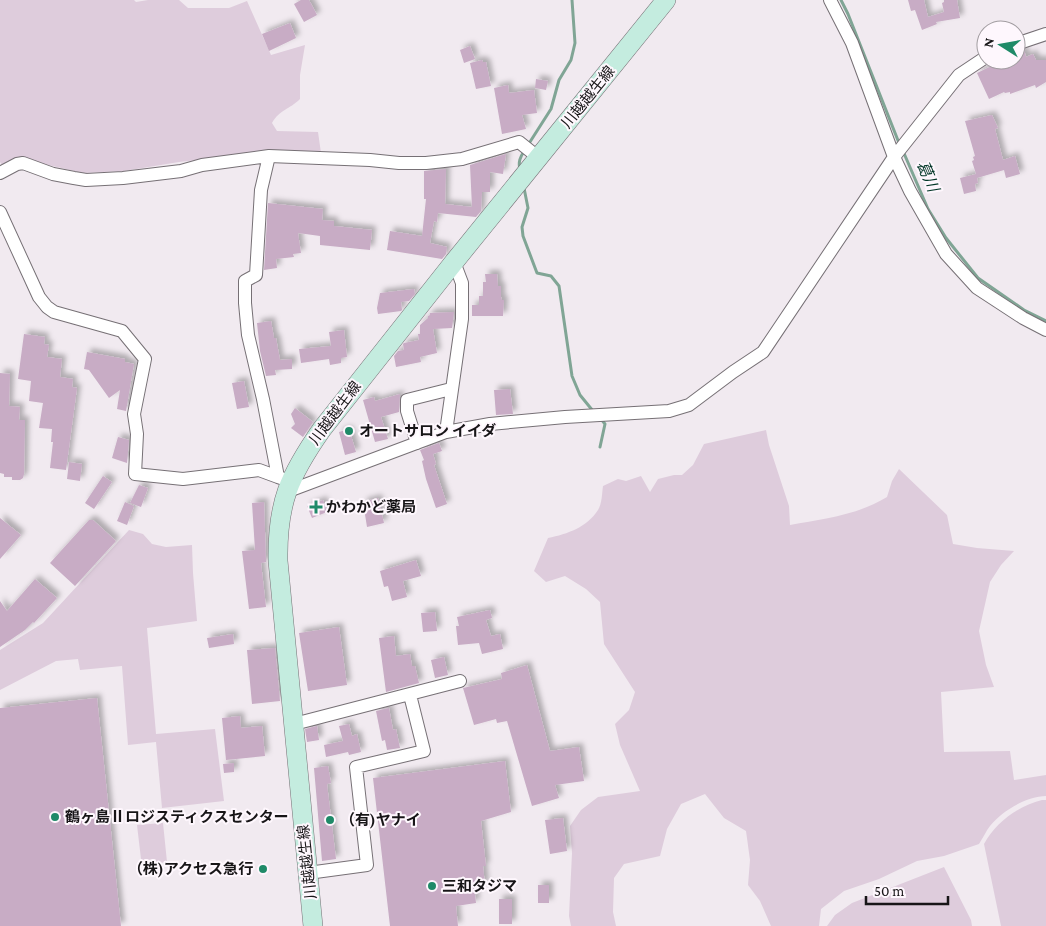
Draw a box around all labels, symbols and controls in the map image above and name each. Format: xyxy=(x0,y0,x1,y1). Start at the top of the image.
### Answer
north arrow xyxy=(976,20,1026,70)
text: N xyxy=(979,36,997,49)
street label: 川越越生線 xyxy=(558,63,618,131)
water label: 葛川 xyxy=(914,158,943,196)
street label: 川越越生線 xyxy=(306,378,364,448)
place label: オートサロン イイダ xyxy=(359,423,496,439)
marker: オートサロン イイダ xyxy=(343,425,355,437)
place label: かわかど薬局 xyxy=(326,499,416,515)
marker: かわかど薬局 xyxy=(310,501,322,513)
place label: 鶴ヶ島Ⅱロジスティクスセンター xyxy=(65,808,289,825)
marker: 鶴ヶ島Ⅱロジスティクスセンター xyxy=(49,811,61,823)
place label: （有)ヤナイ xyxy=(340,812,421,829)
marker: （有)ヤナイ xyxy=(324,814,336,826)
street label: 川越越生線 xyxy=(295,824,319,900)
place label: （株)アクセス急行 xyxy=(128,861,253,878)
marker: （株)アクセス急行 xyxy=(257,863,269,875)
scale bar xyxy=(866,874,948,906)
place label: 三和タジマ xyxy=(442,878,517,894)
marker: 三和タジマ xyxy=(426,880,438,892)
text: 50 m xyxy=(874,883,904,899)

